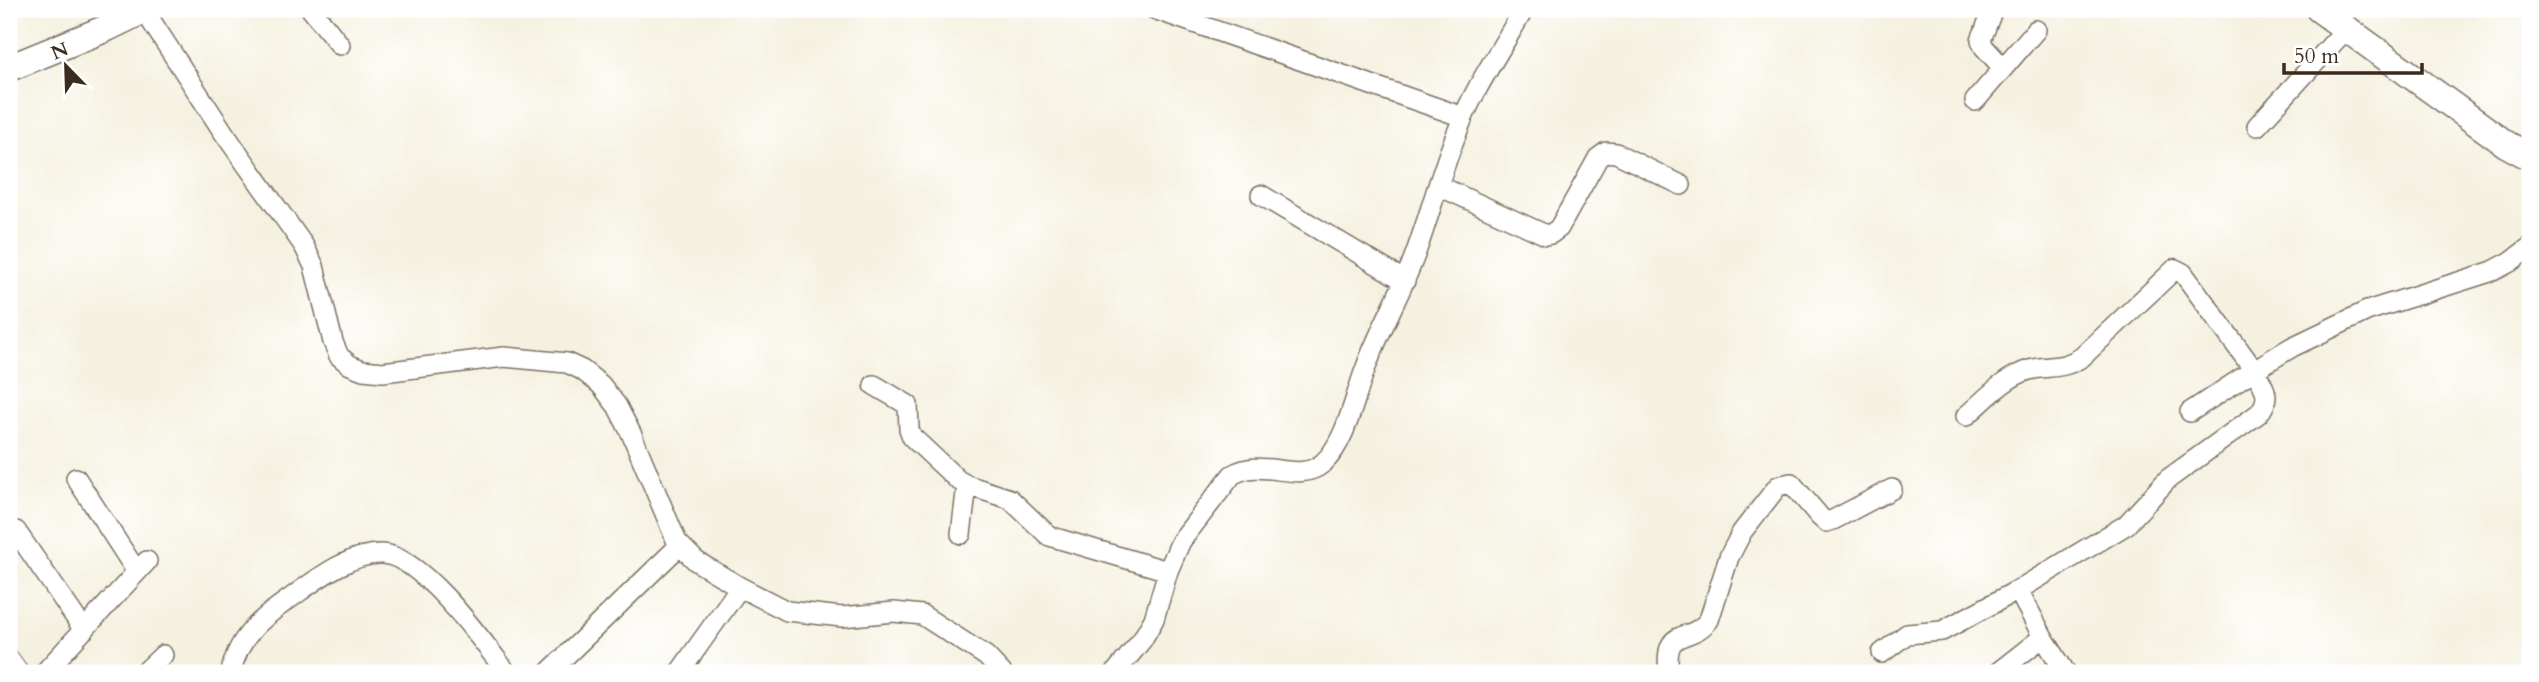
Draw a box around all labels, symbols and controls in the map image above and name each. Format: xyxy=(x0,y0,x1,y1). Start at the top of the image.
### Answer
north arrow xyxy=(32,32,102,102)
scale bar xyxy=(2284,32,2422,76)
text: N xyxy=(47,36,73,66)
text: 50 m xyxy=(2294,42,2339,71)

